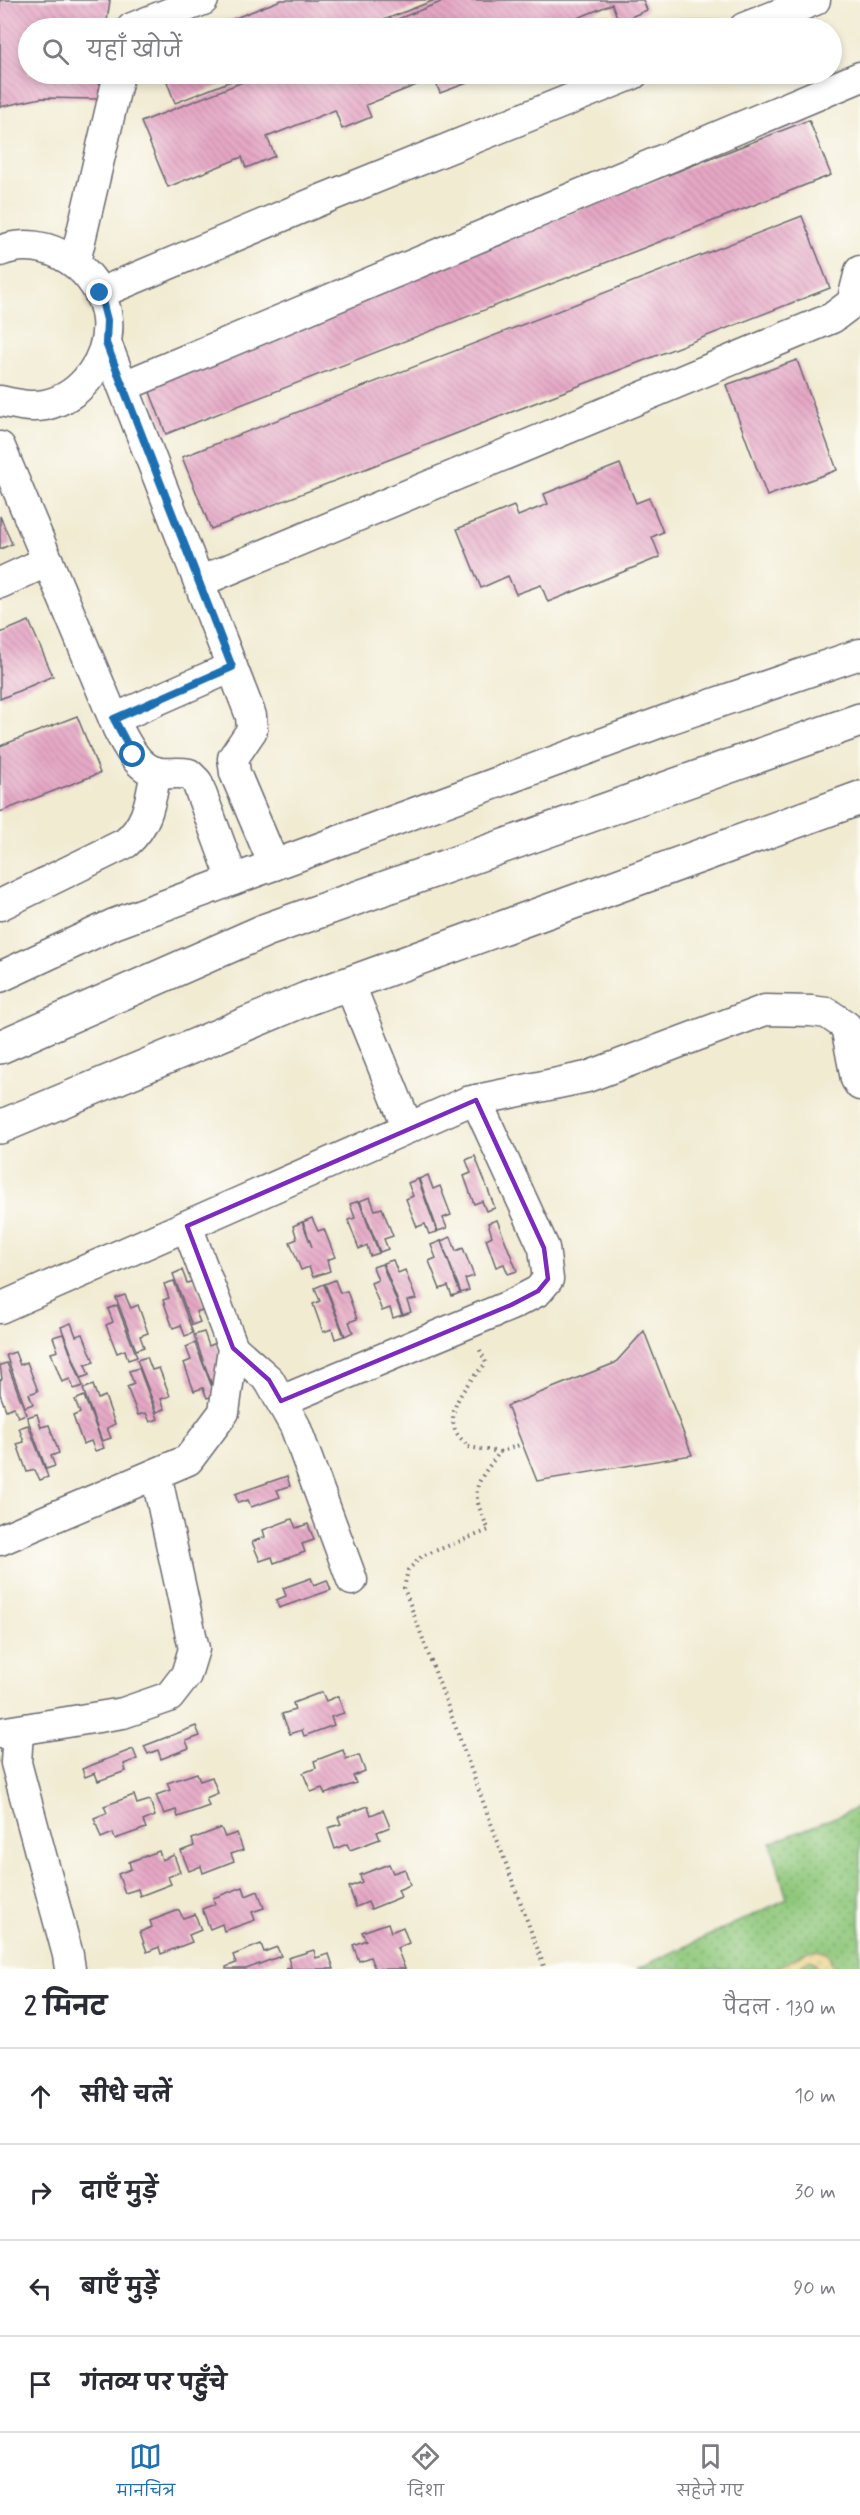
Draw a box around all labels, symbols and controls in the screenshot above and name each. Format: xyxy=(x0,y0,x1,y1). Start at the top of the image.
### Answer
search box xyxy=(18,18,842,84)
icon: search xyxy=(39,35,72,68)
text: यहाँ खोजें xyxy=(87,37,182,65)
route end xyxy=(86,279,112,305)
route start xyxy=(119,741,145,767)
text: 2 मिनट xyxy=(24,1991,107,2025)
text: पैदल · 130 m xyxy=(724,1995,836,2022)
icon: ahead xyxy=(24,2080,57,2113)
text: सीधे चलें xyxy=(81,2082,171,2110)
text: 10 m xyxy=(794,2083,836,2110)
icon: right xyxy=(24,2176,57,2209)
text: दाएँ मुड़ें xyxy=(81,2178,158,2206)
text: 30 m xyxy=(794,2179,836,2206)
icon: left xyxy=(24,2272,57,2305)
text: बाएँ मुड़ें xyxy=(81,2274,159,2302)
text: 90 m xyxy=(793,2275,836,2302)
icon: arrive xyxy=(24,2368,57,2401)
text: गंतव्य पर पहुँचे xyxy=(81,2370,227,2398)
tab: मानचित्र xyxy=(116,2440,175,2508)
tab: दिशा xyxy=(408,2440,444,2508)
tab: सहेजे गए xyxy=(677,2440,744,2508)

